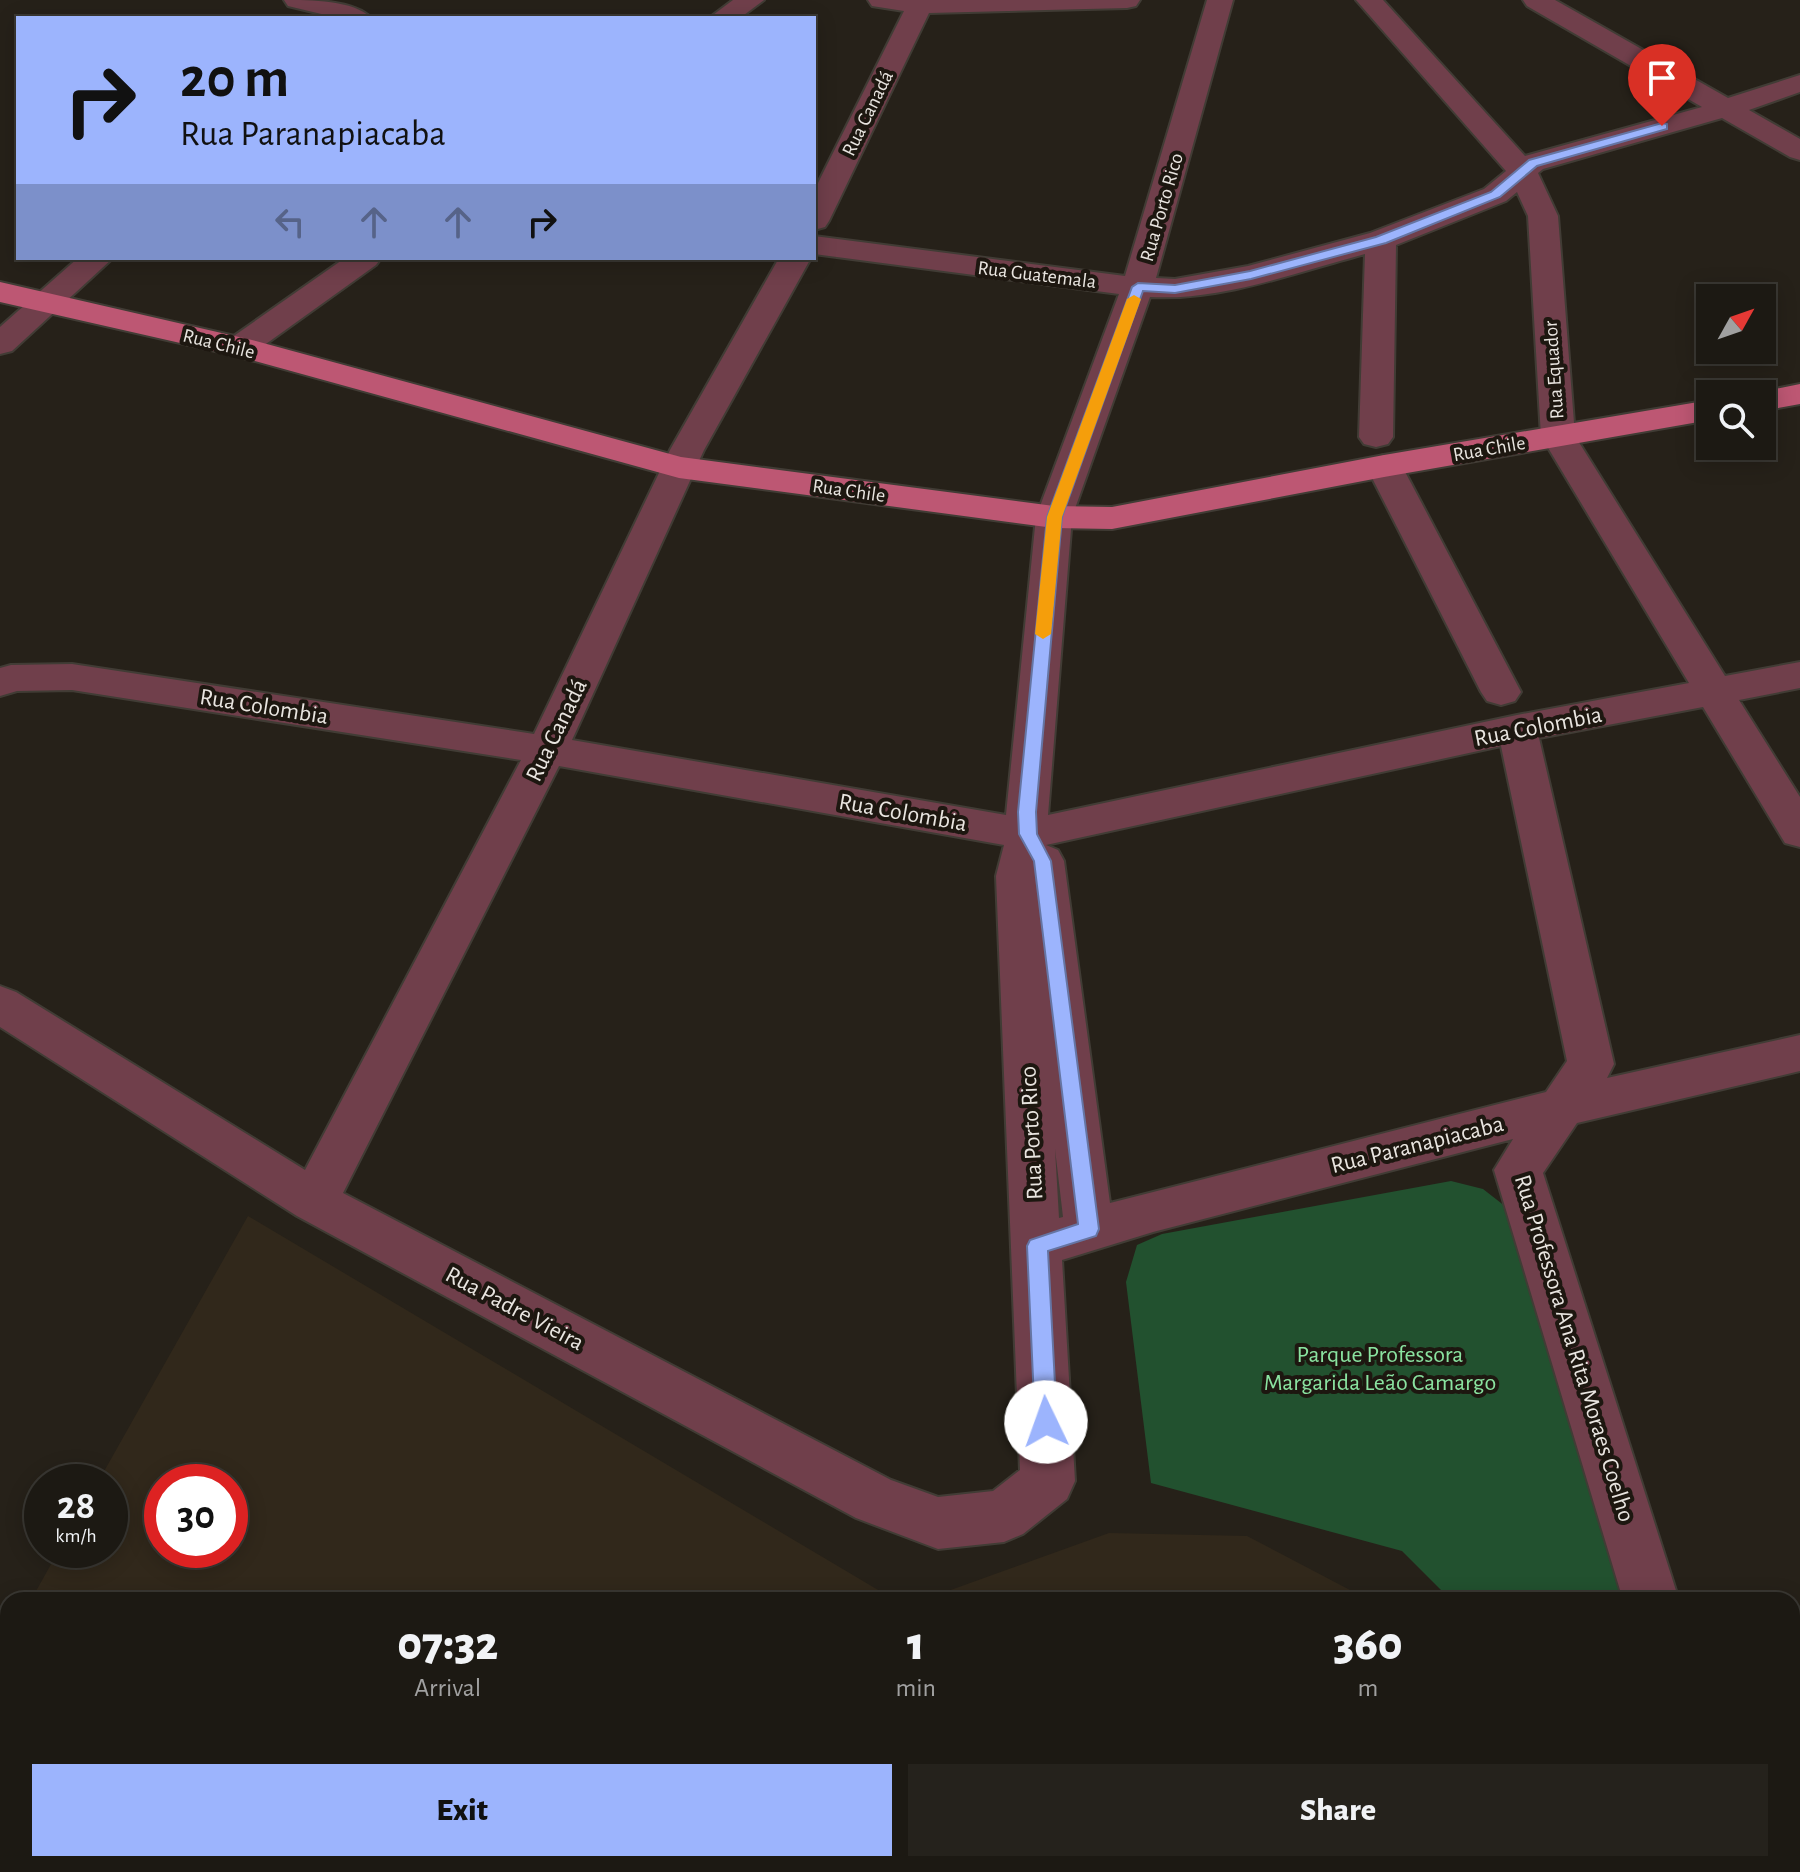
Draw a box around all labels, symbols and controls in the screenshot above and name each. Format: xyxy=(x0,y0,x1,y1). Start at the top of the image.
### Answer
pin xyxy=(1628,44,1696,126)
icon: right xyxy=(48,48,152,152)
text: 20 m xyxy=(180,51,289,107)
icon: arrive xyxy=(1640,56,1684,100)
street label: Rua Canadá xyxy=(839,68,897,159)
text: Rua Paranapiacaba xyxy=(180,116,446,152)
street label: Rua Porto Rico xyxy=(1137,151,1187,264)
icon: left xyxy=(268,200,312,244)
icon: ahead xyxy=(352,200,396,244)
icon: ahead xyxy=(436,200,480,244)
icon: right xyxy=(520,200,564,244)
street label: Rua Guatemala xyxy=(976,258,1097,292)
north arrow xyxy=(1696,284,1776,364)
map controls xyxy=(1696,284,1776,460)
street label: Rua Equador xyxy=(1541,320,1567,420)
street label: Rua Chile xyxy=(181,325,257,363)
button: search xyxy=(1696,380,1776,460)
street label: Rua Chile xyxy=(1451,433,1527,465)
street label: Rua Chile xyxy=(811,476,887,506)
street label: Rua Canadá xyxy=(522,676,592,785)
street label: Rua Colombia xyxy=(198,685,330,729)
street label: Rua Colombia xyxy=(1472,703,1604,751)
street label: Rua Colombia xyxy=(837,790,969,836)
street label: Rua Porto Rico xyxy=(1017,1065,1047,1201)
street label: Rua Paranapiacaba xyxy=(1328,1112,1506,1178)
street label: Rua Professora Ana Rita Moraes Coelho xyxy=(1510,1172,1638,1525)
street label: Rua Padre Vieira xyxy=(441,1262,588,1355)
park label: Parque Professora Margarida Leão Camargo xyxy=(1264,1343,1496,1395)
position arrow xyxy=(1004,1380,1088,1464)
speed limit sign: 30 xyxy=(144,1464,248,1568)
text: 28 xyxy=(57,1486,95,1526)
text: km/h xyxy=(55,1526,97,1546)
text: 07:32 xyxy=(397,1621,498,1669)
text: 1 xyxy=(907,1621,925,1669)
text: 360 xyxy=(1333,1621,1403,1669)
text: Arrival xyxy=(414,1675,481,1701)
text: min xyxy=(896,1675,936,1701)
text: m xyxy=(1358,1675,1378,1701)
button: Exit xyxy=(32,1764,892,1856)
button: Share xyxy=(908,1764,1768,1856)

